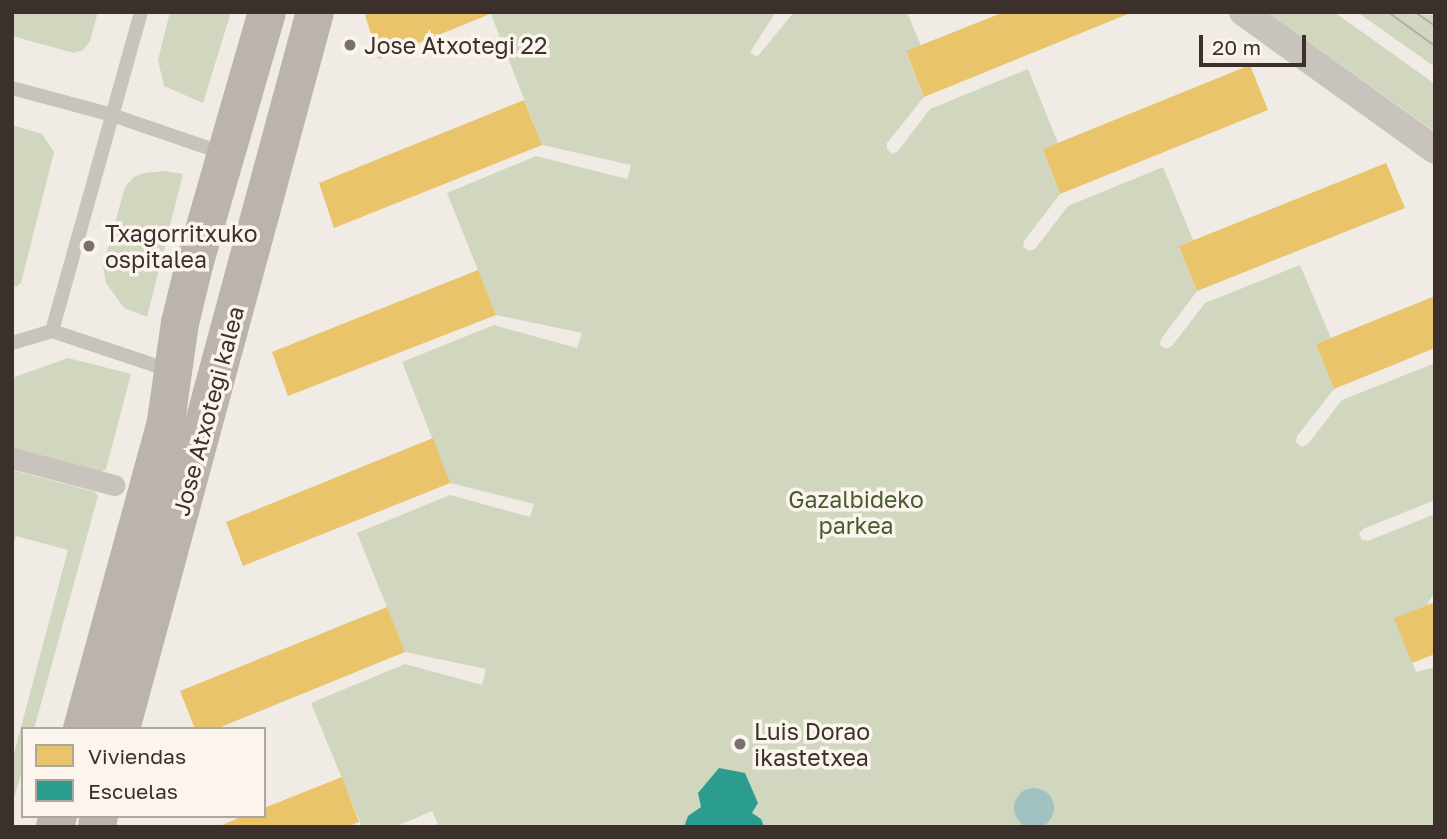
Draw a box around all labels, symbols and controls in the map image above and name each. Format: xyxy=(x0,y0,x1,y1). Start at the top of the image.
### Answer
scale bar xyxy=(1202,21,1309,65)
place label: Jose Atxotegi 22 xyxy=(364,31,547,59)
text: 20 m xyxy=(1212,34,1261,60)
marker: Jose Atxotegi 22 xyxy=(342,37,358,53)
place label: Txagorritxuko ospitalea xyxy=(105,219,257,273)
marker: Txagorritxuko ospitalea xyxy=(79,236,99,256)
street label: Jose Atxotegi kalea xyxy=(167,303,249,519)
park label: Gazalbideko parkea xyxy=(788,485,924,539)
place label: Luis Dorao ikastetxea xyxy=(754,717,870,771)
legend xyxy=(21,727,266,818)
marker: Luis Dorao ikastetxea xyxy=(732,736,748,752)
text: Viviendas xyxy=(88,743,186,769)
text: Escuelas xyxy=(88,778,178,804)

